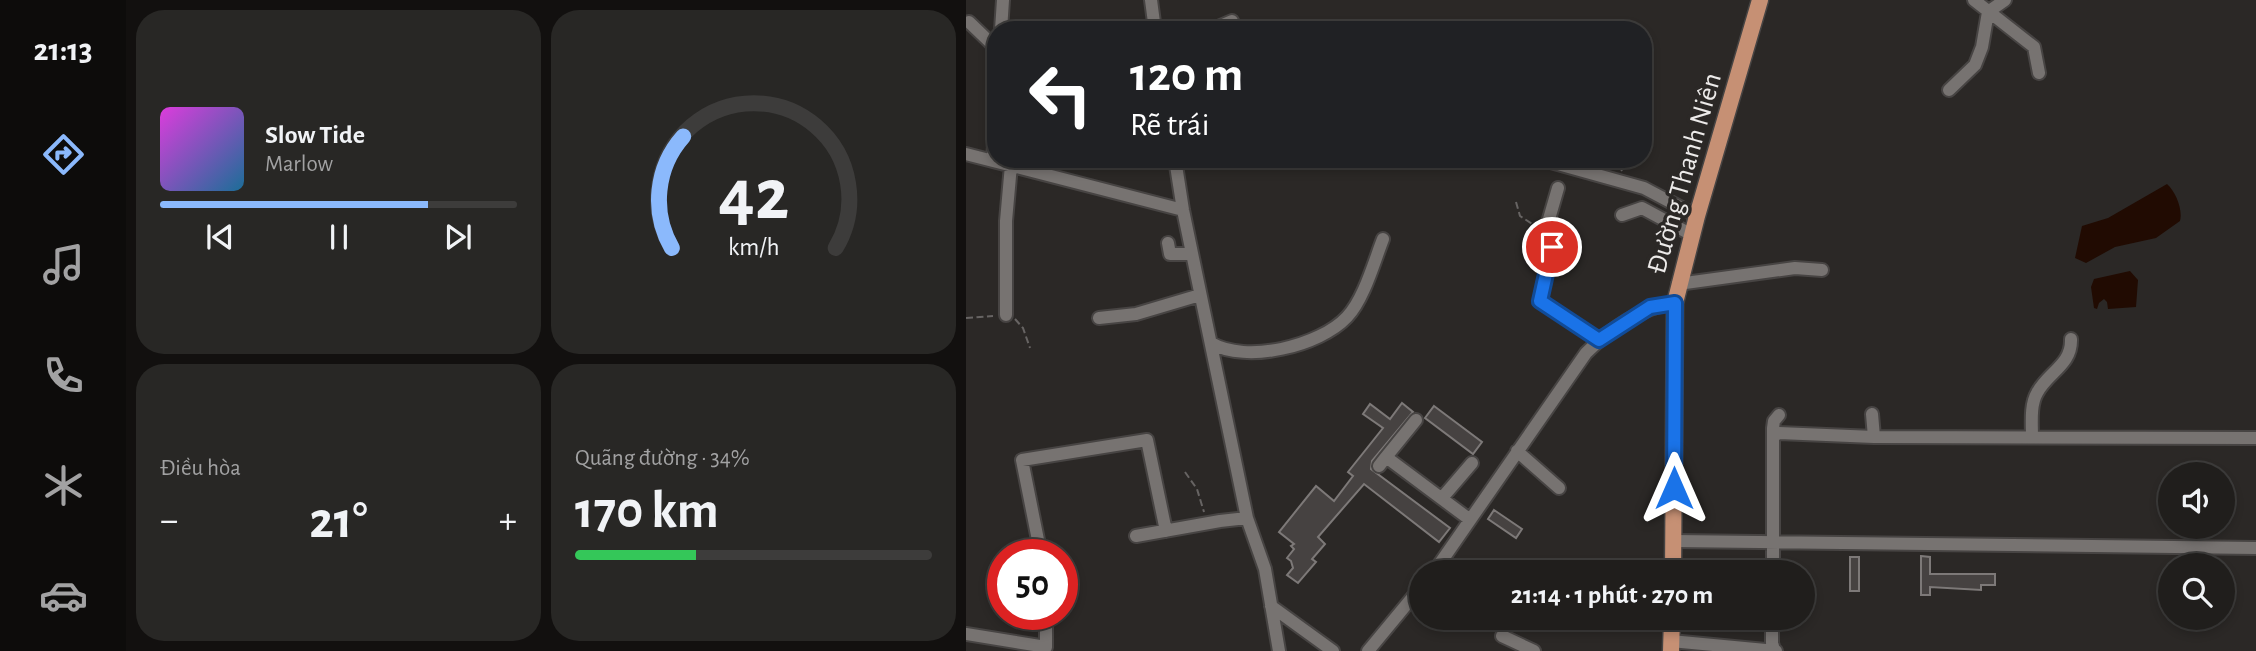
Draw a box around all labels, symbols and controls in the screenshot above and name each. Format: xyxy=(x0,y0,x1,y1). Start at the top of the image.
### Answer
text: 21:13 xyxy=(33,34,93,66)
icon: left xyxy=(1015,49,1106,140)
text: 120 m xyxy=(1130,51,1243,100)
street label: Đường Thanh Niên xyxy=(1643,70,1727,277)
text: Rẽ trái xyxy=(1130,109,1209,141)
text: Slow Tide xyxy=(265,122,365,148)
icon: directions xyxy=(39,130,88,179)
text: Marlow xyxy=(265,153,333,176)
text: 42 xyxy=(718,160,789,233)
pin xyxy=(1522,217,1582,277)
icon: previous xyxy=(201,218,239,256)
icon: pause xyxy=(320,218,358,256)
icon: next xyxy=(439,218,477,256)
icon: arrive xyxy=(1533,228,1571,266)
text: km/h xyxy=(728,235,779,260)
icon: music xyxy=(39,240,88,289)
icon: phone xyxy=(39,351,88,400)
text: Quãng đường · 34% xyxy=(575,447,750,470)
position arrow xyxy=(1637,451,1711,525)
text: Điều hòa xyxy=(160,457,241,480)
icon: climate xyxy=(39,461,88,510)
map controls xyxy=(2158,462,2235,630)
button: sound xyxy=(2158,462,2235,539)
text: 170 km xyxy=(575,485,719,537)
text: 21° xyxy=(309,495,368,547)
text: − xyxy=(160,502,178,540)
text: + xyxy=(499,502,517,540)
speed limit sign: 50 xyxy=(987,539,1078,630)
button: search xyxy=(2158,553,2235,630)
icon: car xyxy=(39,571,88,620)
text: 21:14 · 1 phút · 270 m xyxy=(1511,582,1713,608)

